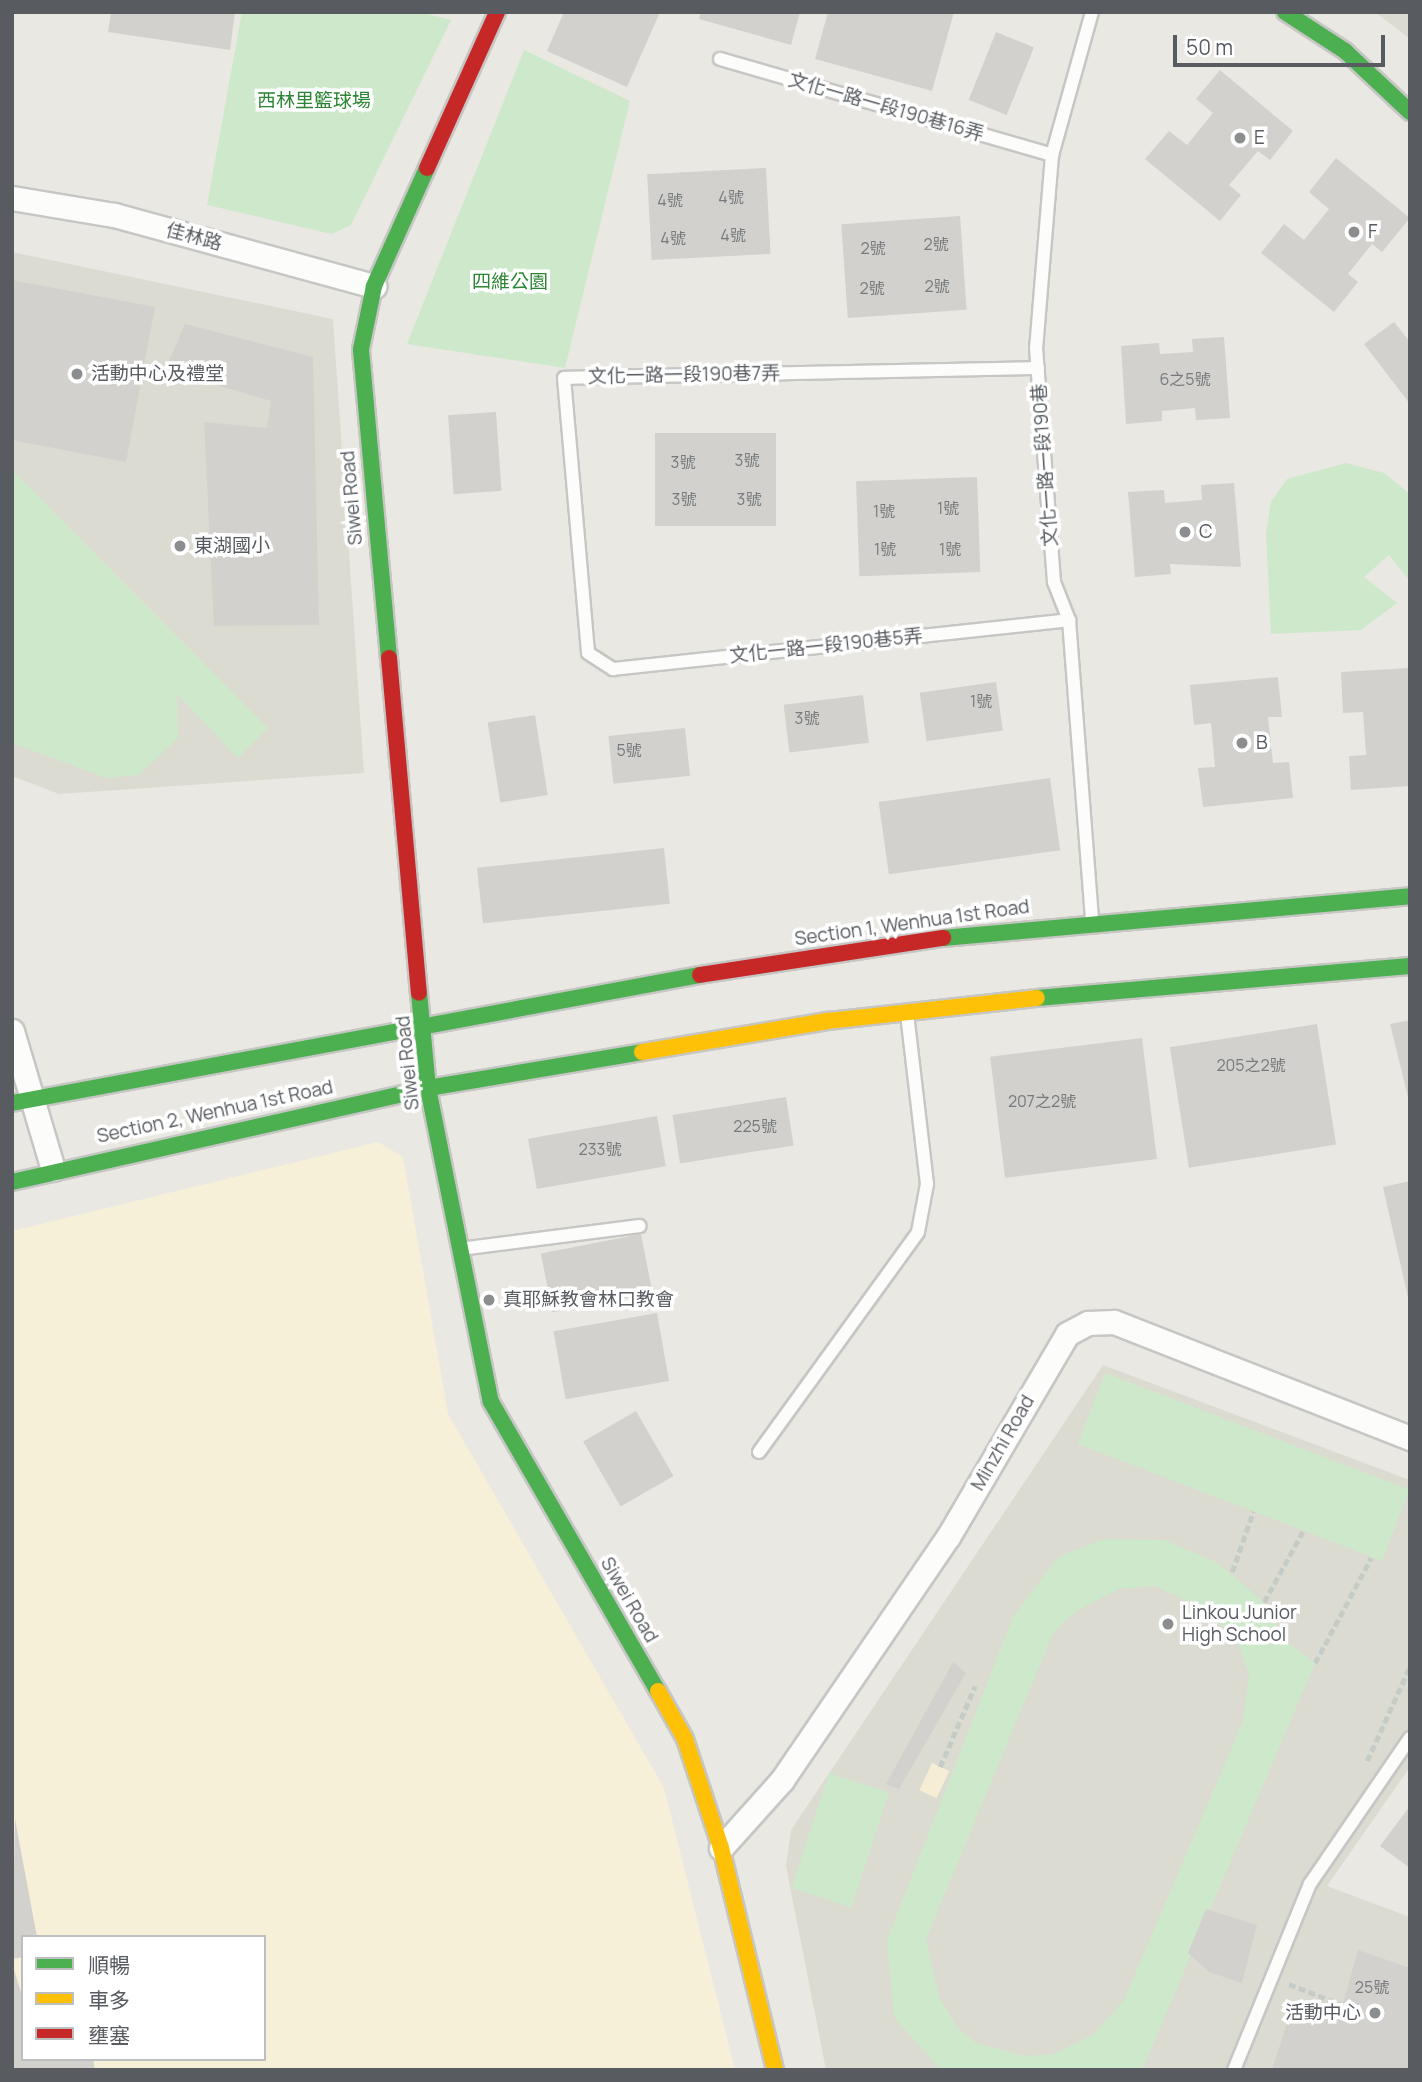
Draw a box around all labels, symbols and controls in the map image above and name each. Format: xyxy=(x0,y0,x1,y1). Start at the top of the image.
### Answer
scale bar xyxy=(1177,21,1389,65)
text: 50 m xyxy=(1186,33,1233,61)
street label: 文化一路一段190巷16弄 xyxy=(786,68,986,146)
park label: 西林里籃球場 xyxy=(257,90,371,112)
place label: E xyxy=(1254,127,1265,149)
marker: E xyxy=(1232,130,1248,146)
house number: 4號 xyxy=(718,187,744,207)
house number: 4號 xyxy=(657,190,683,210)
street label: 佳林路 xyxy=(164,219,224,255)
place label: F xyxy=(1368,221,1378,243)
marker: F xyxy=(1346,224,1362,240)
house number: 4號 xyxy=(720,225,746,245)
house number: 4號 xyxy=(660,228,686,248)
house number: 2號 xyxy=(923,234,949,254)
house number: 2號 xyxy=(860,238,886,258)
park label: 四維公園 xyxy=(472,271,548,293)
house number: 2號 xyxy=(924,276,950,296)
house number: 2號 xyxy=(859,278,885,298)
street label: 文化一路一段190巷7弄 xyxy=(588,362,780,388)
place label: 活動中心及禮堂 xyxy=(91,363,224,385)
marker: 活動中心及禮堂 xyxy=(69,366,85,382)
house number: 6之5號 xyxy=(1159,369,1211,389)
street label: 文化一路一段190巷 xyxy=(1028,383,1062,547)
street label: Siwei Road xyxy=(337,450,367,546)
house number: 3號 xyxy=(735,450,759,470)
house number: 3號 xyxy=(671,452,695,472)
house number: 3號 xyxy=(672,489,696,509)
house number: 3號 xyxy=(737,489,761,509)
house number: 1號 xyxy=(937,498,959,518)
house number: 1號 xyxy=(873,501,895,521)
place label: C xyxy=(1199,521,1213,543)
marker: C xyxy=(1177,524,1193,540)
place label: 東湖國小 xyxy=(194,535,270,557)
marker: 東湖國小 xyxy=(172,538,188,554)
house number: 1號 xyxy=(874,539,896,559)
house number: 1號 xyxy=(939,539,961,559)
street label: 文化一路一段190巷5弄 xyxy=(728,625,924,667)
house number: 1號 xyxy=(970,691,992,711)
house number: 3號 xyxy=(795,708,819,728)
place label: B xyxy=(1256,732,1268,754)
marker: B xyxy=(1234,735,1250,751)
house number: 5號 xyxy=(616,740,642,760)
street label: Section 1, Wenhua 1st Road xyxy=(793,895,1031,951)
street label: Siwei Road xyxy=(392,1015,424,1111)
house number: 205之2號 xyxy=(1216,1055,1286,1075)
street label: Section 2, Wenhua 1st Road xyxy=(95,1076,335,1148)
house number: 207之2號 xyxy=(1008,1091,1076,1111)
house number: 225號 xyxy=(733,1116,777,1136)
house number: 233號 xyxy=(579,1139,621,1159)
place label: 真耶穌教會林口教會 xyxy=(503,1289,674,1311)
marker: 真耶穌教會林口教會 xyxy=(481,1292,497,1308)
street label: Minzhi Road xyxy=(967,1391,1039,1495)
street label: Siwei Road xyxy=(595,1553,663,1647)
place label: Linkou Junior High School xyxy=(1182,1602,1297,1646)
marker: Linkou Junior High School xyxy=(1160,1616,1176,1632)
legend xyxy=(21,1935,266,2061)
text: 順暢 xyxy=(88,1951,130,1979)
house number: 25號 xyxy=(1355,1977,1389,1997)
text: 車多 xyxy=(88,1986,130,2014)
place label: 活動中心 xyxy=(1285,2002,1361,2024)
marker: 活動中心 xyxy=(1367,2005,1383,2021)
text: 壅塞 xyxy=(88,2021,130,2049)

